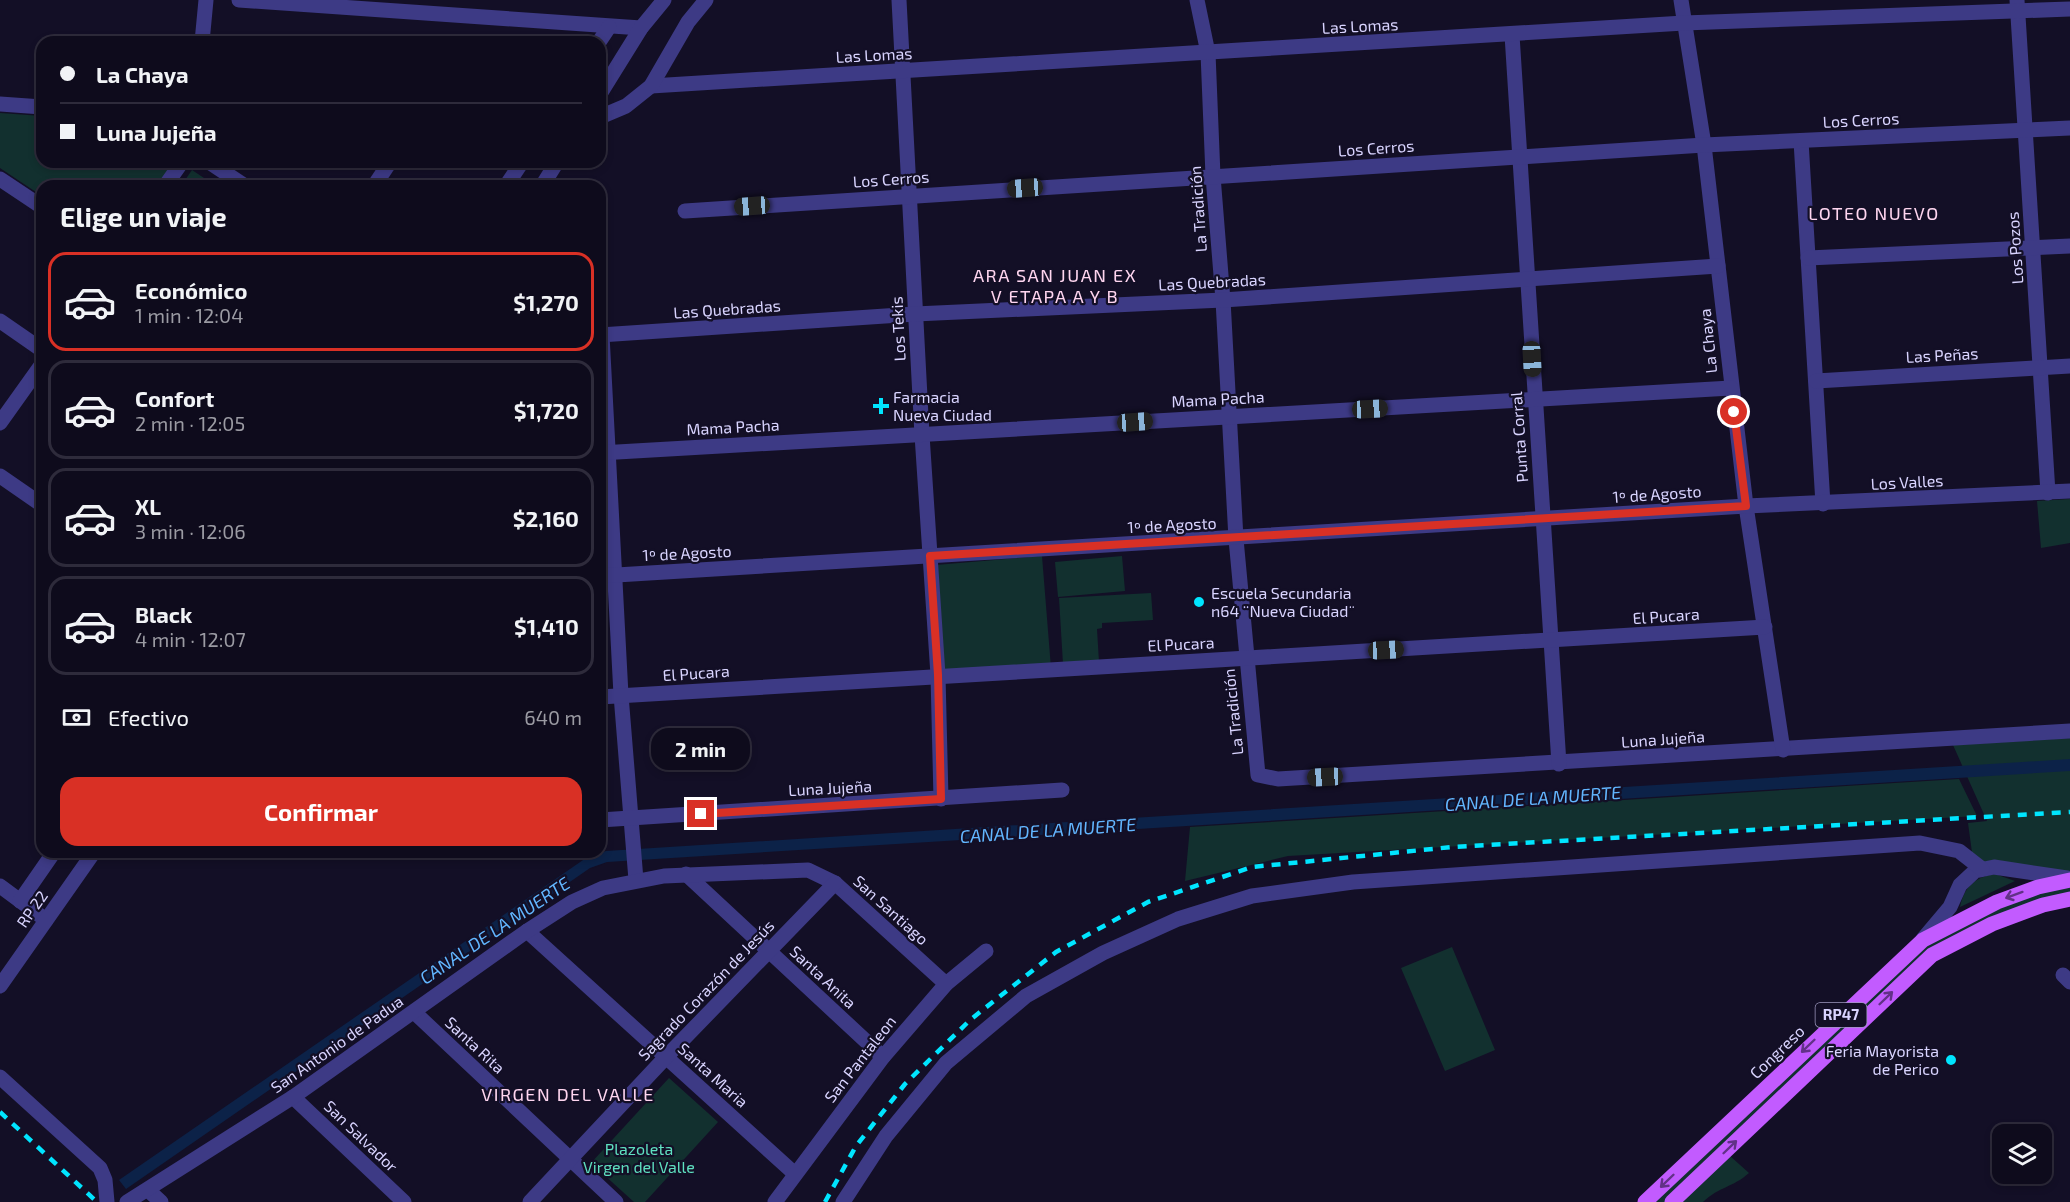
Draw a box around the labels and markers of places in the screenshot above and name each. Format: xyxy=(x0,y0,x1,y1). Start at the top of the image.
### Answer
place label: Farmacia Nueva Ciudad xyxy=(893,387,992,424)
marker: Farmacia Nueva Ciudad xyxy=(874,399,888,413)
place label: Escuela Secundaria n64 ¨Nueva Ciudad¨ xyxy=(1211,583,1355,620)
marker: Escuela Secundaria n64 ¨Nueva Ciudad¨ xyxy=(1192,595,1206,609)
place label: Feria Mayorista de Perico xyxy=(1826,1041,1939,1078)
marker: Feria Mayorista de Perico xyxy=(1944,1053,1958,1067)

